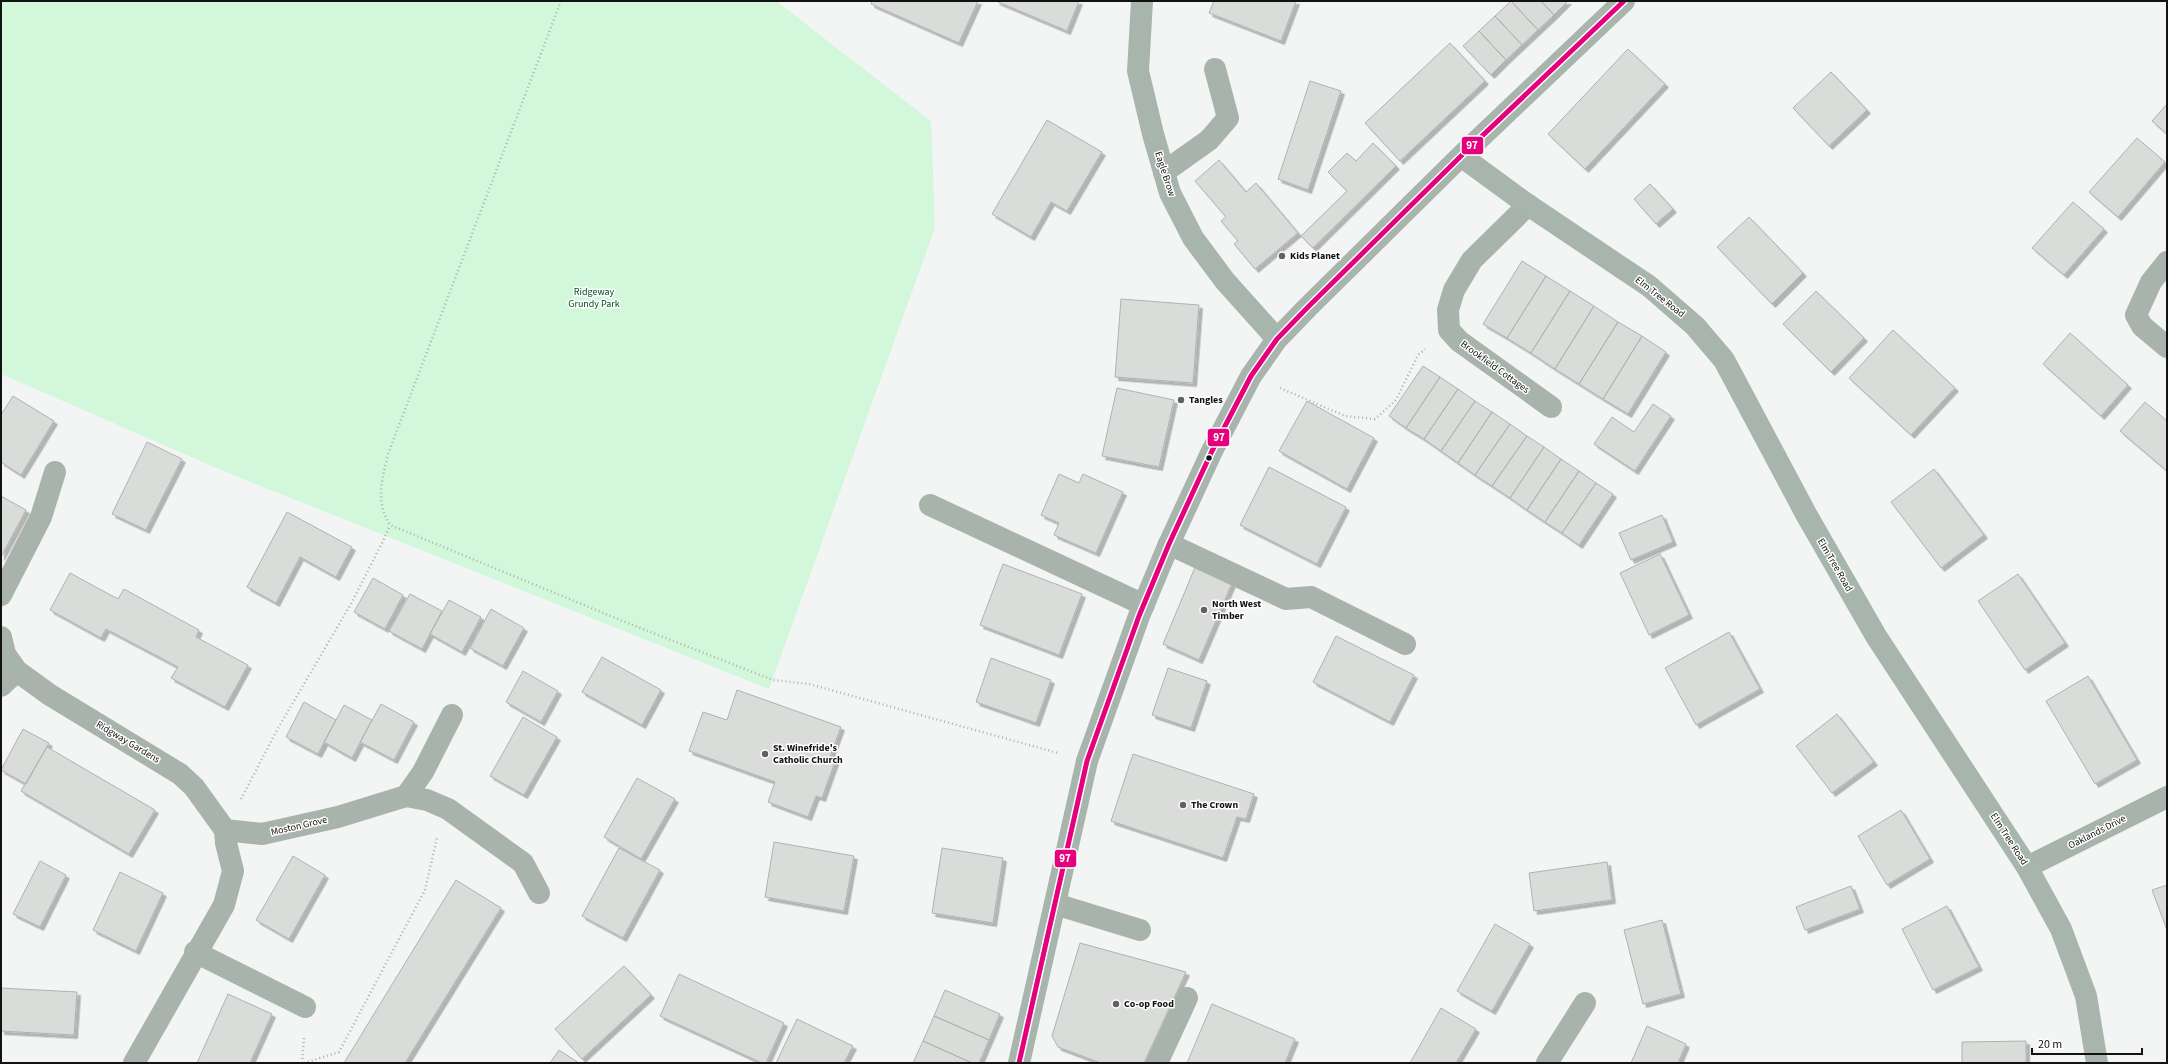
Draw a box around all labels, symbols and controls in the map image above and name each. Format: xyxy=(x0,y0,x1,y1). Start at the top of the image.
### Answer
line badge: 97 xyxy=(1461,136,1484,155)
text: 97 xyxy=(1466,138,1478,153)
street label: Eagle Brow xyxy=(1151,150,1179,198)
place label: Kids Planet xyxy=(1290,249,1340,263)
marker: Kids Planet xyxy=(1277,251,1287,261)
street label: Elm Tree Road xyxy=(1632,273,1688,321)
park label: Ridgeway Grundy Park xyxy=(568,285,620,311)
street label: Brookfield Cottages xyxy=(1458,337,1532,397)
place label: Tangles xyxy=(1189,393,1223,407)
marker: Tangles xyxy=(1176,395,1186,405)
line badge: 97 xyxy=(1207,428,1230,447)
text: 97 xyxy=(1213,430,1225,445)
unlabelled marker xyxy=(1204,453,1214,463)
street label: Elm Tree Road xyxy=(1814,536,1856,594)
place label: North West Timber xyxy=(1212,597,1261,623)
marker: North West Timber xyxy=(1199,605,1209,615)
street label: Ridgway Gardens xyxy=(93,717,163,767)
place label: St. Winefride's Catholic Church xyxy=(773,741,843,767)
marker: St. Winefride's Catholic Church xyxy=(760,749,770,759)
place label: The Crown xyxy=(1191,798,1238,812)
marker: The Crown xyxy=(1178,800,1188,810)
street label: Elm Tree Road xyxy=(1987,810,2031,868)
street label: Oaklands Drive xyxy=(2066,811,2128,853)
street label: Moston Grove xyxy=(270,813,329,839)
line badge: 97 xyxy=(1054,849,1077,868)
text: 97 xyxy=(1059,851,1071,866)
place label: Co-op Food xyxy=(1124,997,1174,1011)
marker: Co-op Food xyxy=(1111,999,1121,1009)
scale bar xyxy=(2032,1030,2142,1056)
text: 20 m xyxy=(2038,1036,2062,1053)

